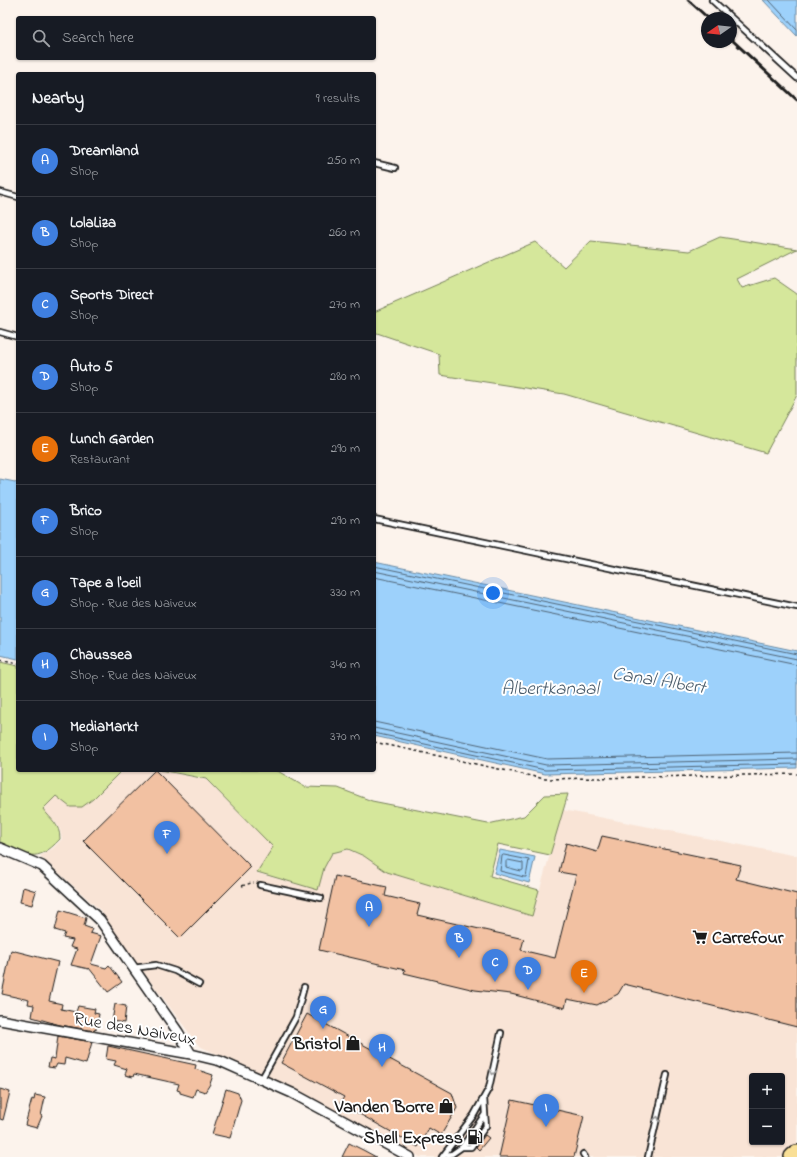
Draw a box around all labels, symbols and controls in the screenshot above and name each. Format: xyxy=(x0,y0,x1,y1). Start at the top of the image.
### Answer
north arrow xyxy=(701,12,737,48)
search box xyxy=(16,16,376,60)
icon: search xyxy=(30,27,52,49)
text: Search here xyxy=(62,27,134,49)
text: Nearby xyxy=(32,86,84,111)
text: 9 results xyxy=(316,89,360,108)
text: Dreamland xyxy=(70,140,139,162)
text: A xyxy=(41,151,49,170)
text: 250 m xyxy=(327,151,360,170)
text: Shop xyxy=(70,162,98,181)
text: LolaLiza xyxy=(70,212,116,234)
text: B xyxy=(41,223,49,242)
text: 260 m xyxy=(329,223,360,242)
text: Shop xyxy=(70,234,98,253)
text: Sports Direct xyxy=(70,284,153,306)
text: C xyxy=(41,295,49,314)
text: 270 m xyxy=(329,295,360,314)
text: Shop xyxy=(70,306,98,325)
text: Auto 5 xyxy=(70,356,113,378)
text: D xyxy=(40,367,50,386)
text: 280 m xyxy=(330,367,360,386)
text: Shop xyxy=(70,378,98,397)
text: Lunch Garden xyxy=(70,428,154,450)
text: E xyxy=(41,439,49,458)
text: 290 m xyxy=(331,439,360,458)
text: Restaurant xyxy=(70,450,130,469)
text: Brico xyxy=(70,500,102,522)
text: F xyxy=(41,511,49,530)
text: 290 m xyxy=(331,511,360,530)
text: Shop xyxy=(70,522,98,541)
text: Tape a l'oeil xyxy=(70,572,141,594)
text: G xyxy=(41,583,49,602)
text: 330 m xyxy=(330,583,360,602)
your location xyxy=(483,583,503,603)
text: Shop · Rue des Naiveux xyxy=(70,594,197,613)
text: Chaussea xyxy=(70,644,132,666)
text: H xyxy=(41,655,49,674)
text: 340 m xyxy=(330,655,360,674)
water label: Canal Albert xyxy=(610,661,709,702)
text: Shop · Rue des Naiveux xyxy=(70,666,197,685)
water label: Albertkanaal xyxy=(501,676,601,703)
text: MediaMarkt xyxy=(70,716,139,738)
text: I xyxy=(43,727,47,746)
text: 370 m xyxy=(330,727,360,746)
text: Shop xyxy=(70,738,98,757)
pin: F xyxy=(154,821,180,854)
pin: A xyxy=(356,894,382,927)
pin: B xyxy=(446,925,472,958)
place label: Carrefour xyxy=(712,926,784,952)
supermarket icon: Carrefour xyxy=(691,928,709,946)
pin: C xyxy=(482,949,508,982)
pin: D xyxy=(515,957,541,990)
pin: E xyxy=(571,960,597,993)
pin: G xyxy=(310,996,336,1029)
street label: Rue des Naiveux xyxy=(72,1006,198,1054)
place label: Bristol xyxy=(292,1032,341,1058)
shop icon: Bristol xyxy=(344,1034,362,1052)
pin: H xyxy=(369,1034,395,1067)
one-way arrow xyxy=(489,1068,497,1075)
map controls xyxy=(749,1073,785,1145)
button: + xyxy=(749,1073,785,1109)
pin: I xyxy=(533,1094,559,1127)
place label: Vanden Borre xyxy=(334,1095,435,1121)
shop icon: Vanden Borre xyxy=(437,1097,455,1115)
button: − xyxy=(749,1109,785,1145)
one-way arrow xyxy=(652,1116,660,1122)
place label: Shell Express xyxy=(364,1126,463,1152)
fuel station icon: Shell Express xyxy=(466,1128,484,1146)

